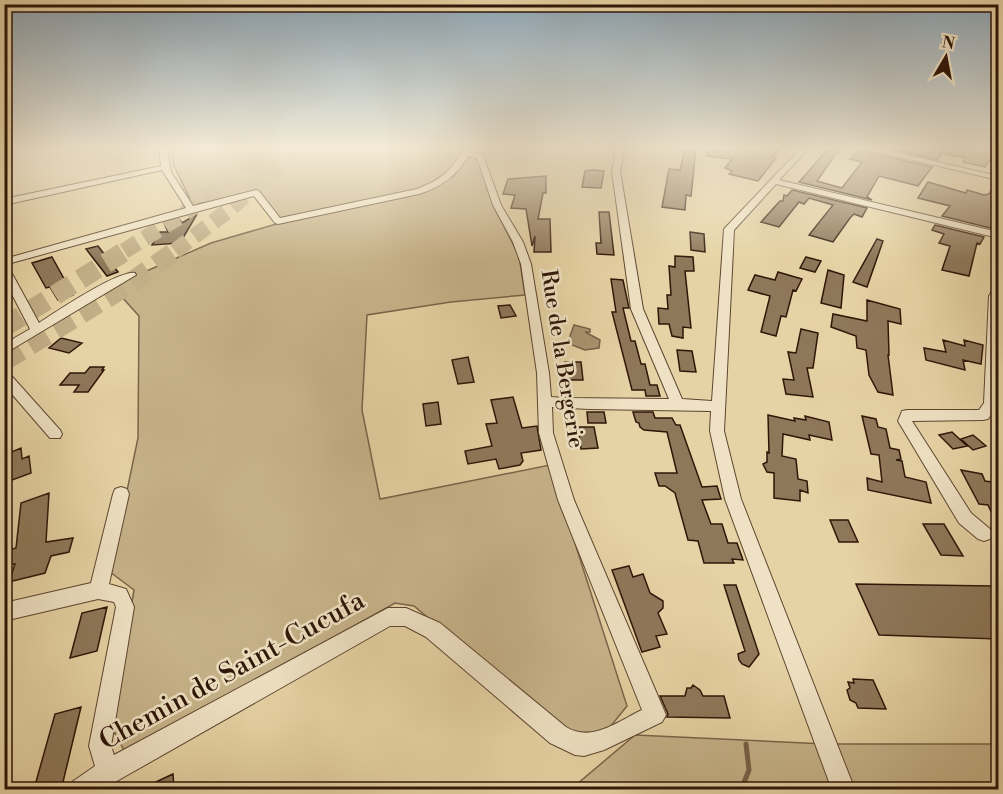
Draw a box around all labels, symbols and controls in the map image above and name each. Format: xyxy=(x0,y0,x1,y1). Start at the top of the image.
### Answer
north arrow xyxy=(916,27,976,87)
text: N xyxy=(940,32,957,54)
street label: Rue de la Bergerie xyxy=(535,268,589,450)
street label: Chemin de Saint-Cucufa xyxy=(93,584,371,758)

